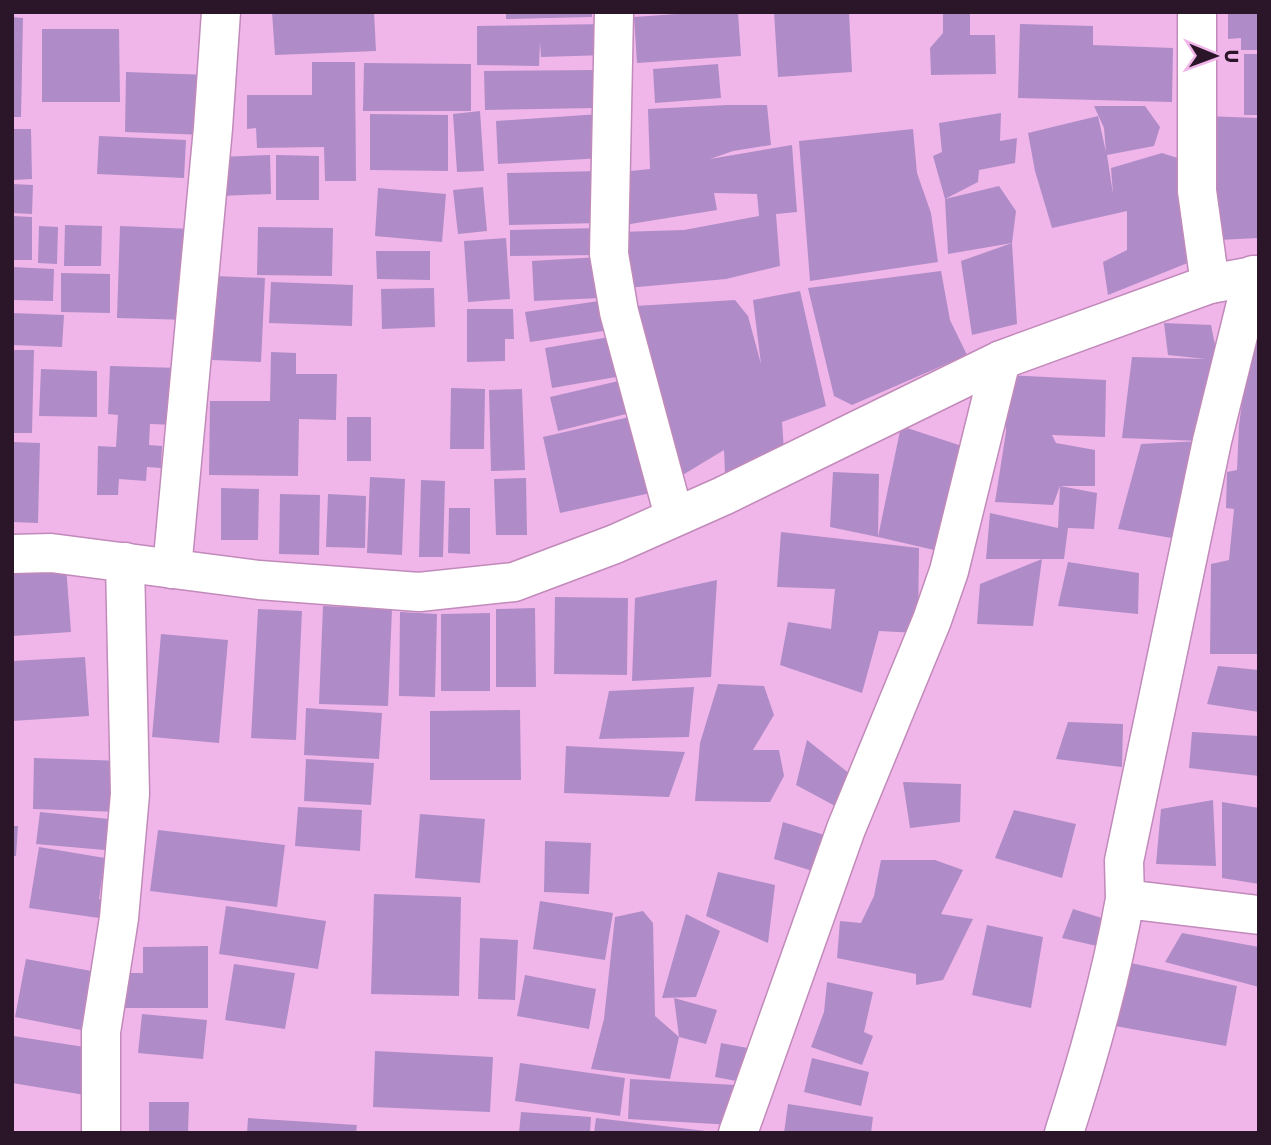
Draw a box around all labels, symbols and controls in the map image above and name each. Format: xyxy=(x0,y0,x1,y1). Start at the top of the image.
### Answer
north arrow xyxy=(1180,21,1250,91)
text: U xyxy=(1218,49,1245,63)

